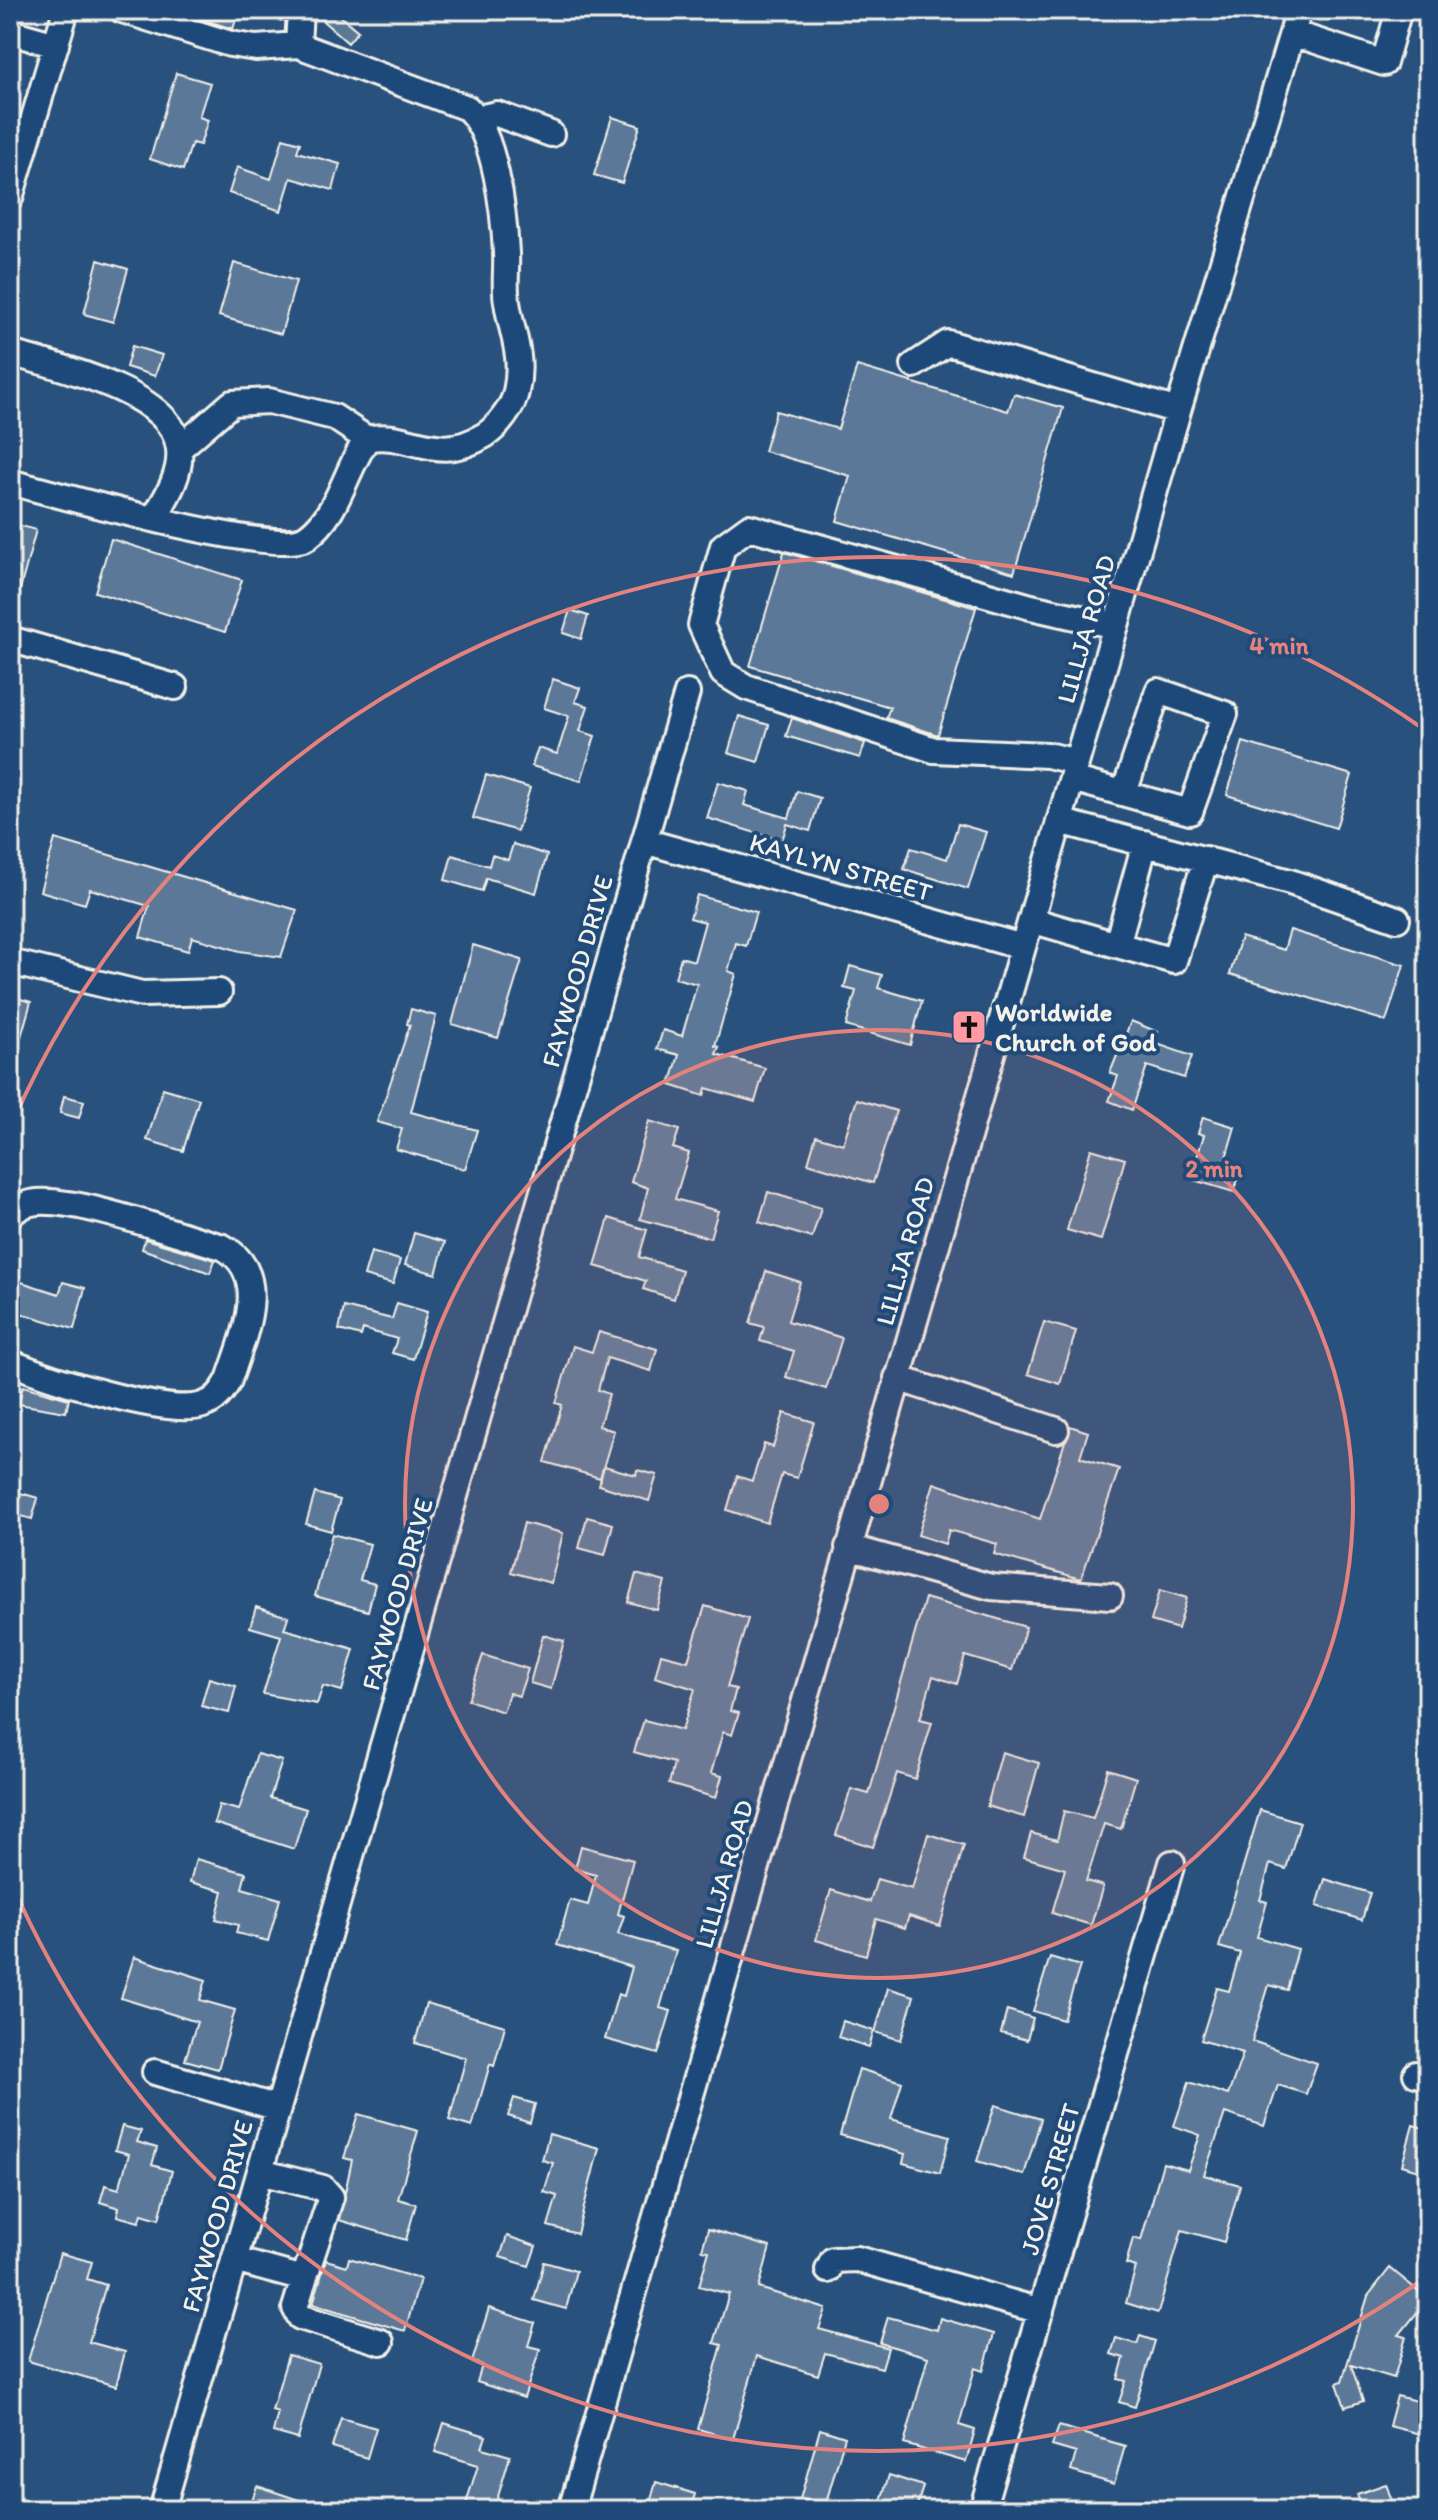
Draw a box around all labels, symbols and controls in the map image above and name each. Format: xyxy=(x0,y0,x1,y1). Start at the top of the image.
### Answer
street label: LILLJA ROAD xyxy=(1050,551,1122,707)
text: 4 min xyxy=(1250,631,1309,660)
street label: KAYLYN STREET xyxy=(746,826,936,908)
street label: FAYWOOD DRIVE xyxy=(534,871,620,1071)
place label: Worldwide Church of God xyxy=(995,996,1157,1058)
church icon: Worldwide Church of God xyxy=(950,1008,988,1046)
text: 2 min xyxy=(1185,1154,1243,1183)
street label: LILLJA ROAD xyxy=(869,1173,941,1329)
centre of rings xyxy=(865,1490,893,1518)
street label: FAYWOOD DRIVE xyxy=(354,1494,440,1694)
street label: LILLJA ROAD xyxy=(688,1796,760,1952)
street label: JOVE STREET xyxy=(1013,2099,1087,2258)
street label: FAYWOOD DRIVE xyxy=(174,2116,260,2316)

